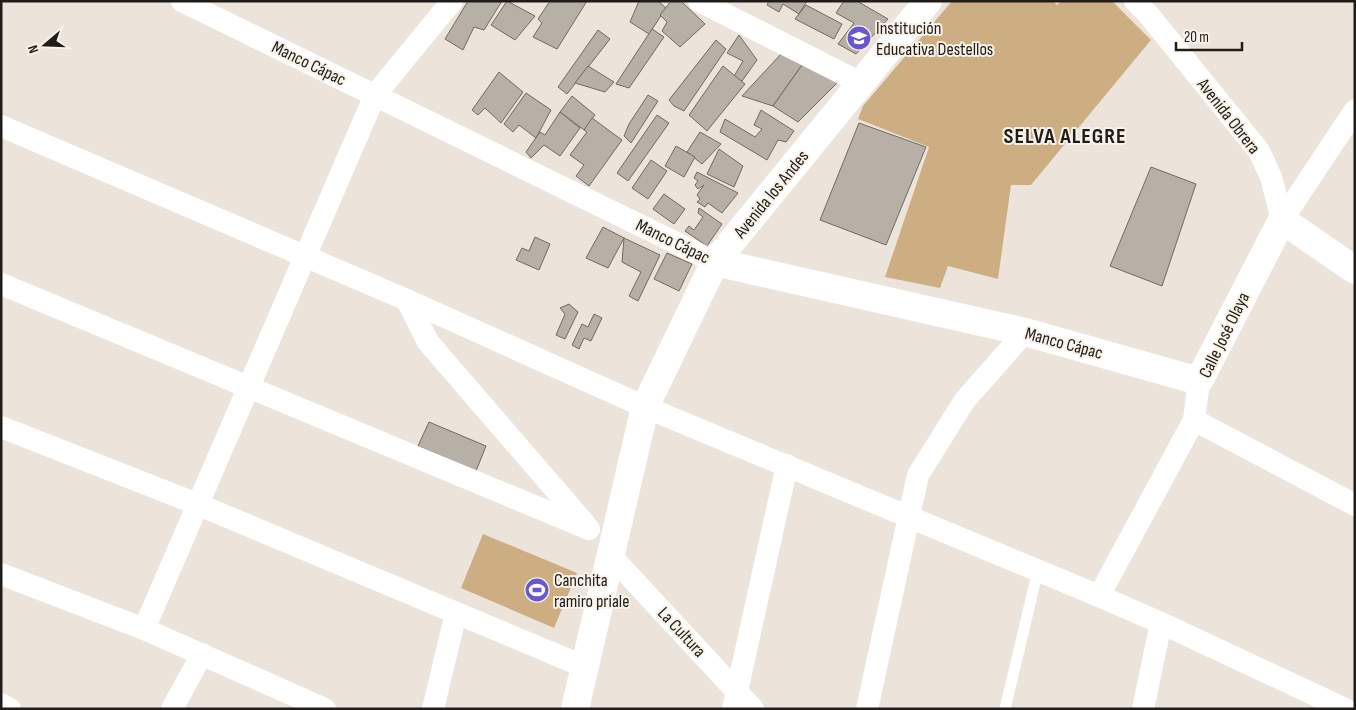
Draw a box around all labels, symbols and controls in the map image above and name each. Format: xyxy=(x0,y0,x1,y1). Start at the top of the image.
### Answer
place label: Institución Educativa Destellos xyxy=(876,18,993,60)
north arrow xyxy=(20,20,70,70)
scale bar xyxy=(1176,20,1242,52)
school or university icon: Institución Educativa Destellos xyxy=(846,25,872,51)
text: 20 m xyxy=(1184,28,1209,47)
street label: Manco Cápac xyxy=(268,37,349,90)
text: N xyxy=(24,43,42,55)
street label: Avenida Obrera xyxy=(1192,74,1265,158)
district label: SELVA ALEGRE xyxy=(1003,123,1127,150)
street label: Avenida los Andes xyxy=(729,146,813,243)
street label: Manco Cápac xyxy=(632,215,713,268)
street label: Calle José Olaya xyxy=(1195,289,1254,381)
street label: Manco Cápac xyxy=(1023,323,1105,364)
place label: Canchita ramiro priale xyxy=(554,570,629,612)
sports icon: Canchita ramiro priale xyxy=(524,577,550,603)
street label: La Cultura xyxy=(653,603,710,662)

